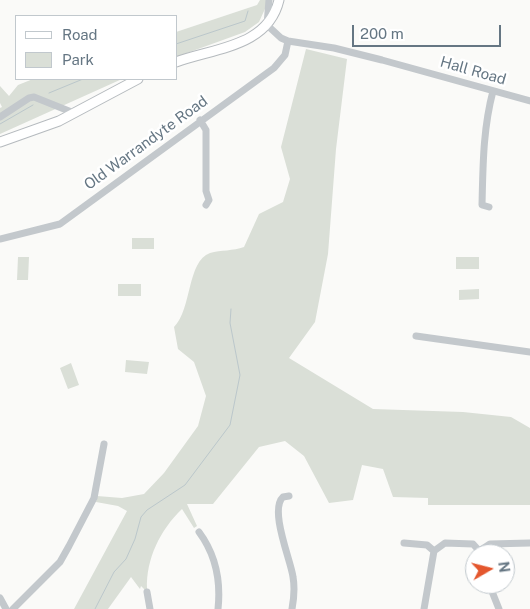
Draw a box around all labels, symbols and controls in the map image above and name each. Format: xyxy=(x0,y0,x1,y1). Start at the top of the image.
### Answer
legend xyxy=(15,15,178,80)
scale bar xyxy=(355,15,504,47)
text: 200 m xyxy=(360,25,404,42)
text: Road xyxy=(62,26,98,43)
text: Park xyxy=(62,51,94,68)
street label: Hall Road xyxy=(438,53,508,89)
street label: Old Warrandyte Road xyxy=(81,92,211,194)
north arrow xyxy=(465,544,515,594)
text: N xyxy=(495,561,513,574)

